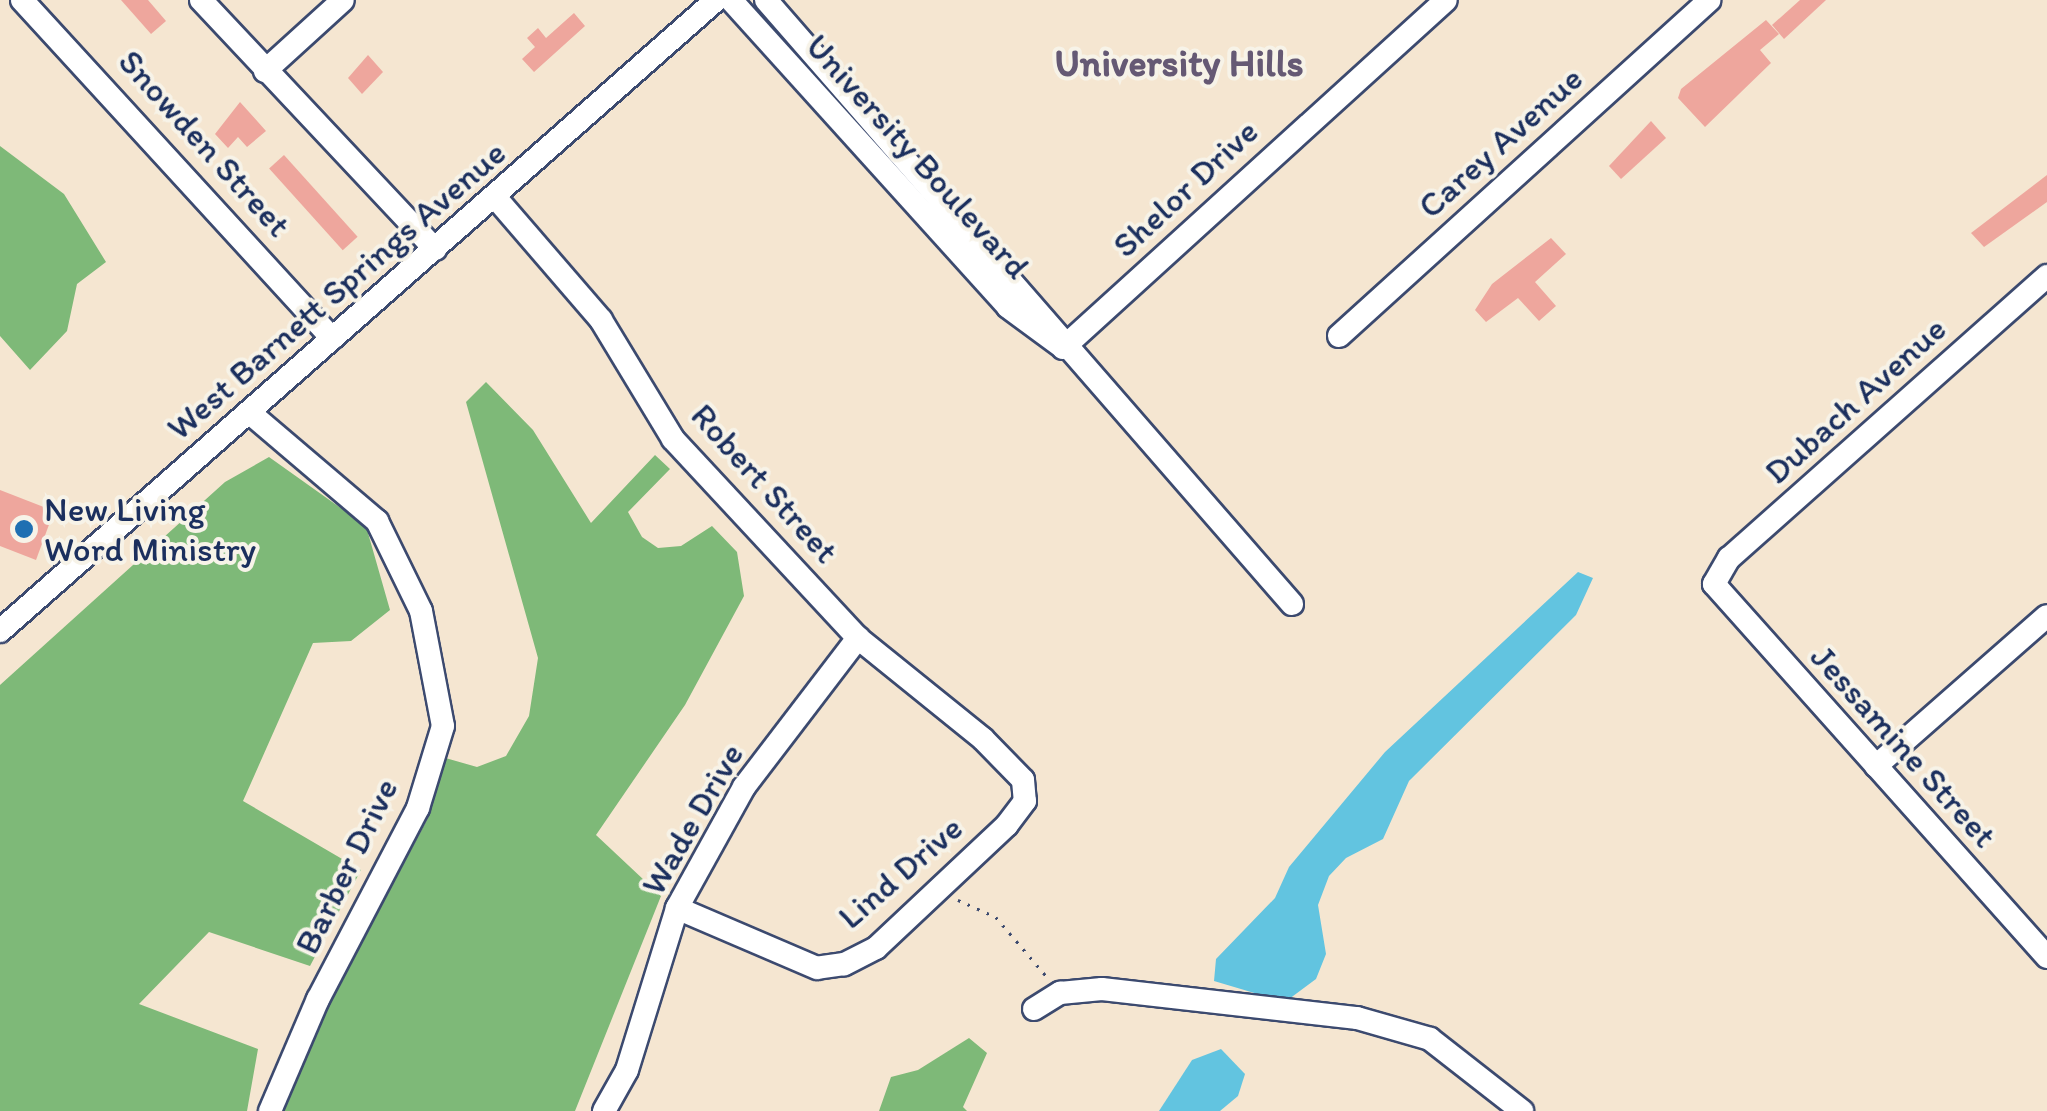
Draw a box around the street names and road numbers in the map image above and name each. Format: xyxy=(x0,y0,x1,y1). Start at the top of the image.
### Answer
street label: University Boulevard xyxy=(797,25,1039,287)
street label: Snowden Street xyxy=(110,41,300,245)
street label: Carey Avenue xyxy=(1410,58,1590,226)
street label: Shelor Drive xyxy=(1104,110,1266,266)
street label: West Barnett Springs Avenue xyxy=(158,131,514,449)
street label: Dubach Avenue xyxy=(1756,308,1954,492)
street label: Robert Street xyxy=(682,394,848,572)
street label: Jessamine Street xyxy=(1802,636,2006,856)
street label: Wade Drive xyxy=(631,735,753,903)
street label: Barber Drive xyxy=(285,771,407,961)
street label: Lind Drive xyxy=(829,806,971,938)

